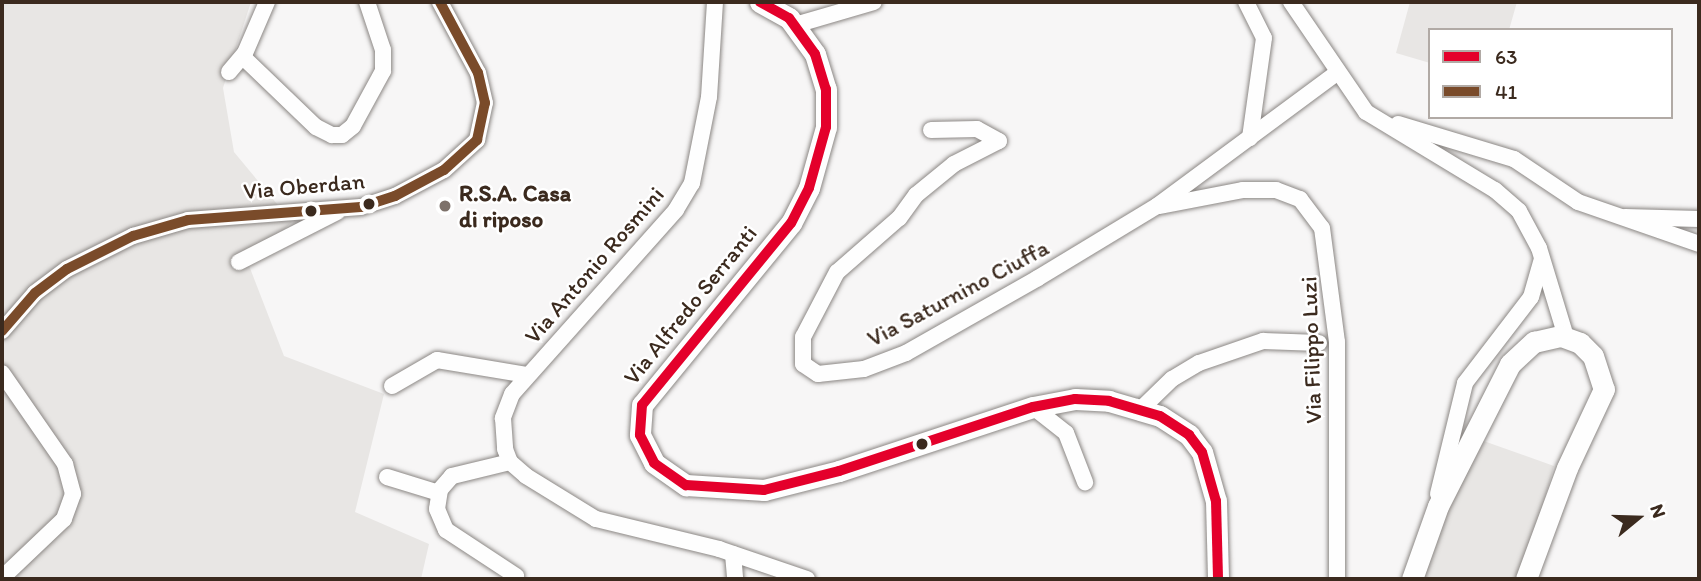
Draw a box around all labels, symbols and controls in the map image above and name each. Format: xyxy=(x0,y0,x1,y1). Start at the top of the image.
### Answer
legend xyxy=(1428,28,1673,119)
text: 63 xyxy=(1495,44,1518,69)
text: 41 xyxy=(1495,79,1517,104)
street label: Via Oberdan xyxy=(243,167,365,205)
place label: R.S.A. Casa di riposo xyxy=(459,179,571,233)
street label: Via Antonio Rosmini xyxy=(518,181,670,349)
unlabelled marker xyxy=(362,197,376,211)
marker: R.S.A. Casa di riposo xyxy=(437,198,453,214)
unlabelled marker xyxy=(304,204,318,218)
street label: Via Alfredo Serranti xyxy=(618,220,762,390)
street label: Via Saturnino Ciuffa xyxy=(863,234,1053,352)
street label: Via Filippo Luzi xyxy=(1295,276,1327,424)
unlabelled marker xyxy=(915,437,929,451)
north arrow xyxy=(1603,483,1673,553)
text: N xyxy=(1645,501,1671,521)

